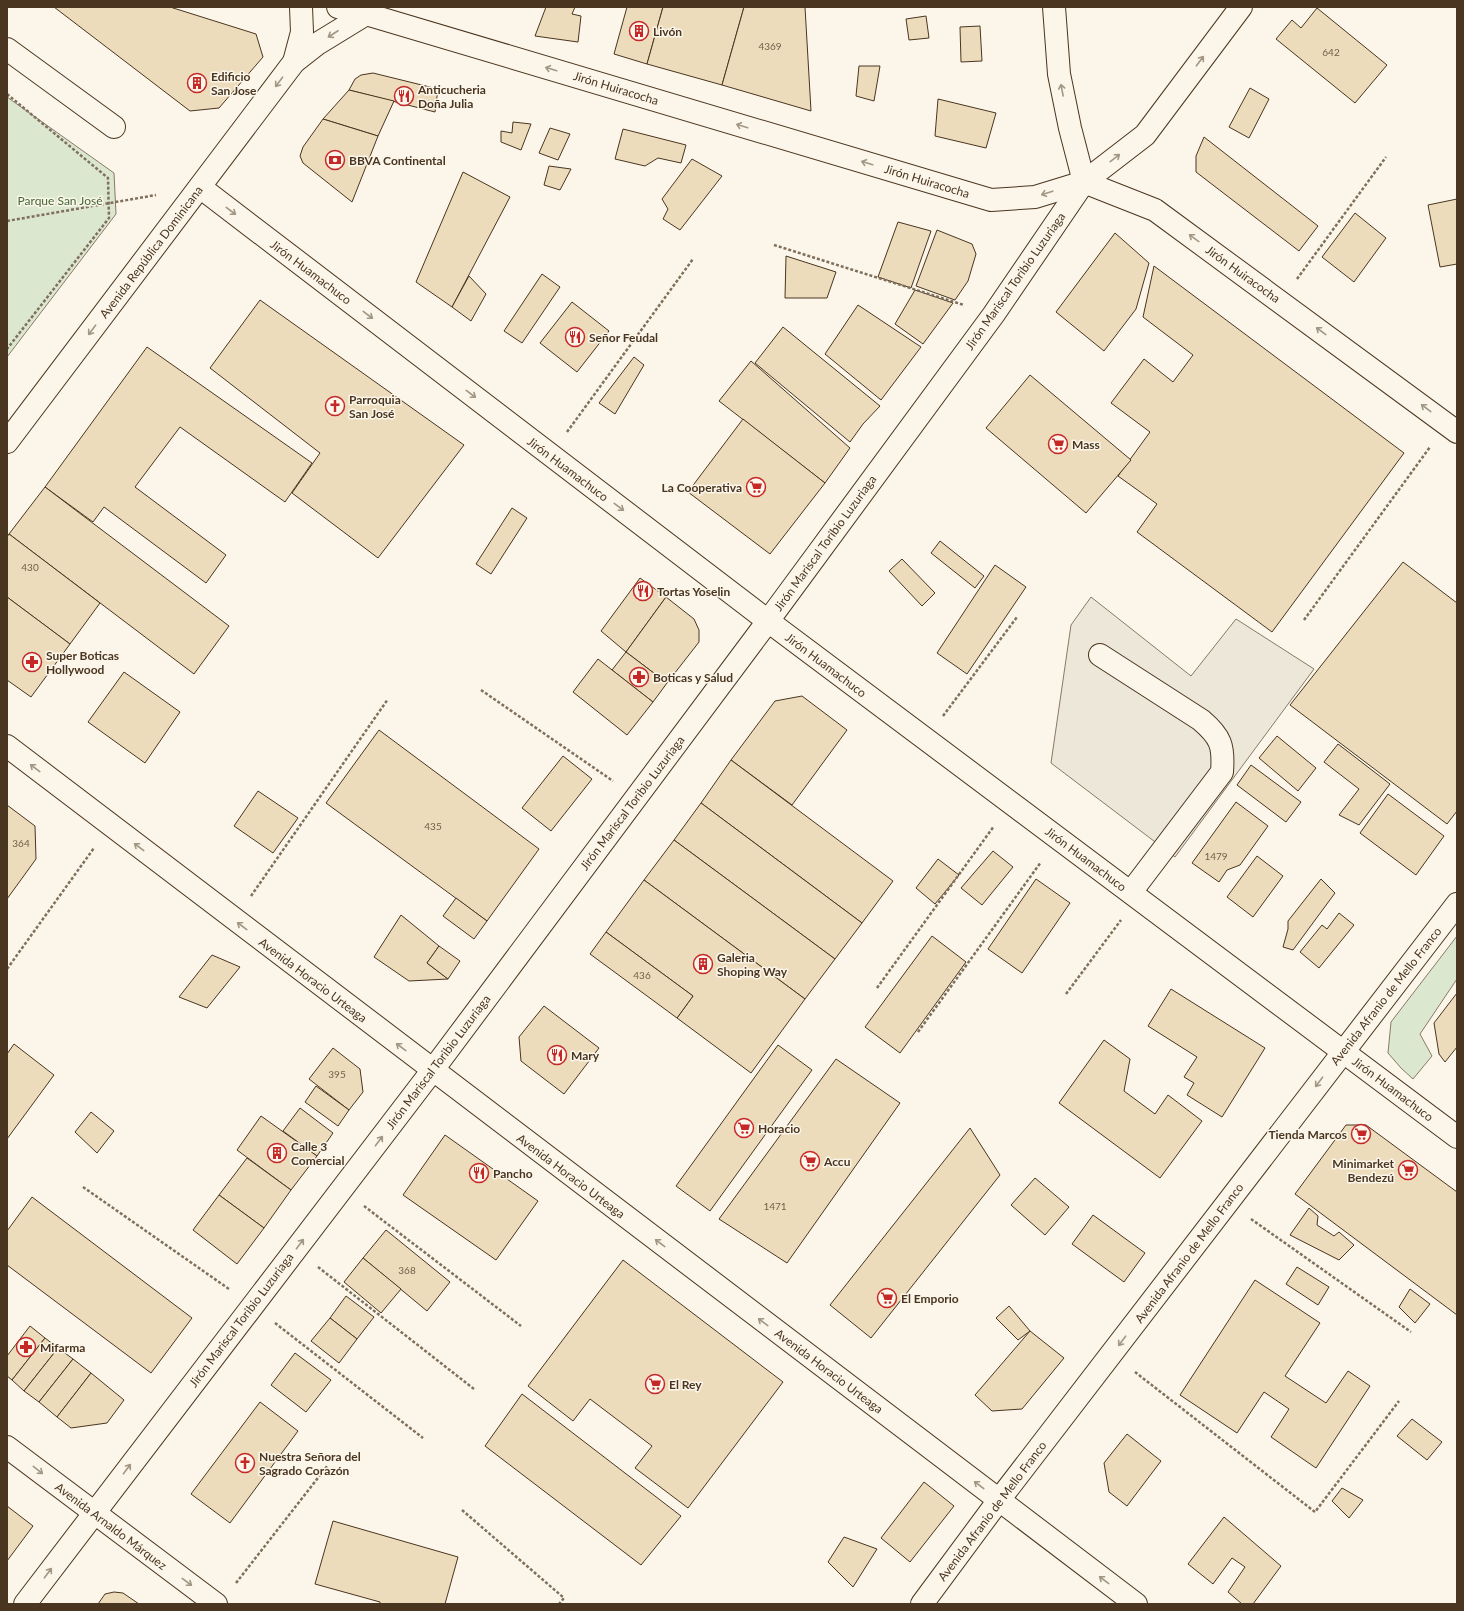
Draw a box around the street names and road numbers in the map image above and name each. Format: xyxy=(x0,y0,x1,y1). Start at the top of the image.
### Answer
street label: Jirón Huiracocha xyxy=(572,68,660,108)
street label: Jirón Huiracocha xyxy=(883,161,971,201)
street label: Avenida República Dominicana xyxy=(96,183,206,321)
street label: Jirón Mariscal Toribio Luzuriaga xyxy=(962,209,1068,353)
street label: Jirón Huamachuco xyxy=(267,237,355,307)
street label: Jirón Huiracocha xyxy=(1203,242,1283,306)
street label: Jirón Huamachuco xyxy=(524,434,612,504)
street label: Jirón Mariscal Toribio Luzuriaga xyxy=(771,472,879,614)
street label: Jirón Huamachuco xyxy=(782,630,870,700)
street label: Jirón Mariscal Toribio Luzuriaga xyxy=(577,733,687,873)
street label: Jirón Huamachuco xyxy=(1042,824,1130,894)
street label: Avenida Afranio de Mello Franco xyxy=(1327,924,1445,1068)
street label: Avenida Horacio Urteaga xyxy=(256,934,370,1026)
street label: Jirón Mariscal Toribio Luzuriaga xyxy=(383,992,493,1132)
street label: Jirón Huamachuco xyxy=(1349,1054,1437,1124)
street label: Avenida Horacio Urteaga xyxy=(514,1130,628,1222)
street label: Avenida Afranio de Mello Franco xyxy=(1131,1180,1247,1326)
street label: Jirón Mariscal Toribio Luzuriaga xyxy=(186,1250,296,1390)
street label: Avenida Horacio Urteaga xyxy=(772,1325,886,1417)
street label: Avenida Afranio de Mello Franco xyxy=(934,1438,1050,1584)
street label: Avenida Arnaldo Márquez xyxy=(52,1479,170,1573)

